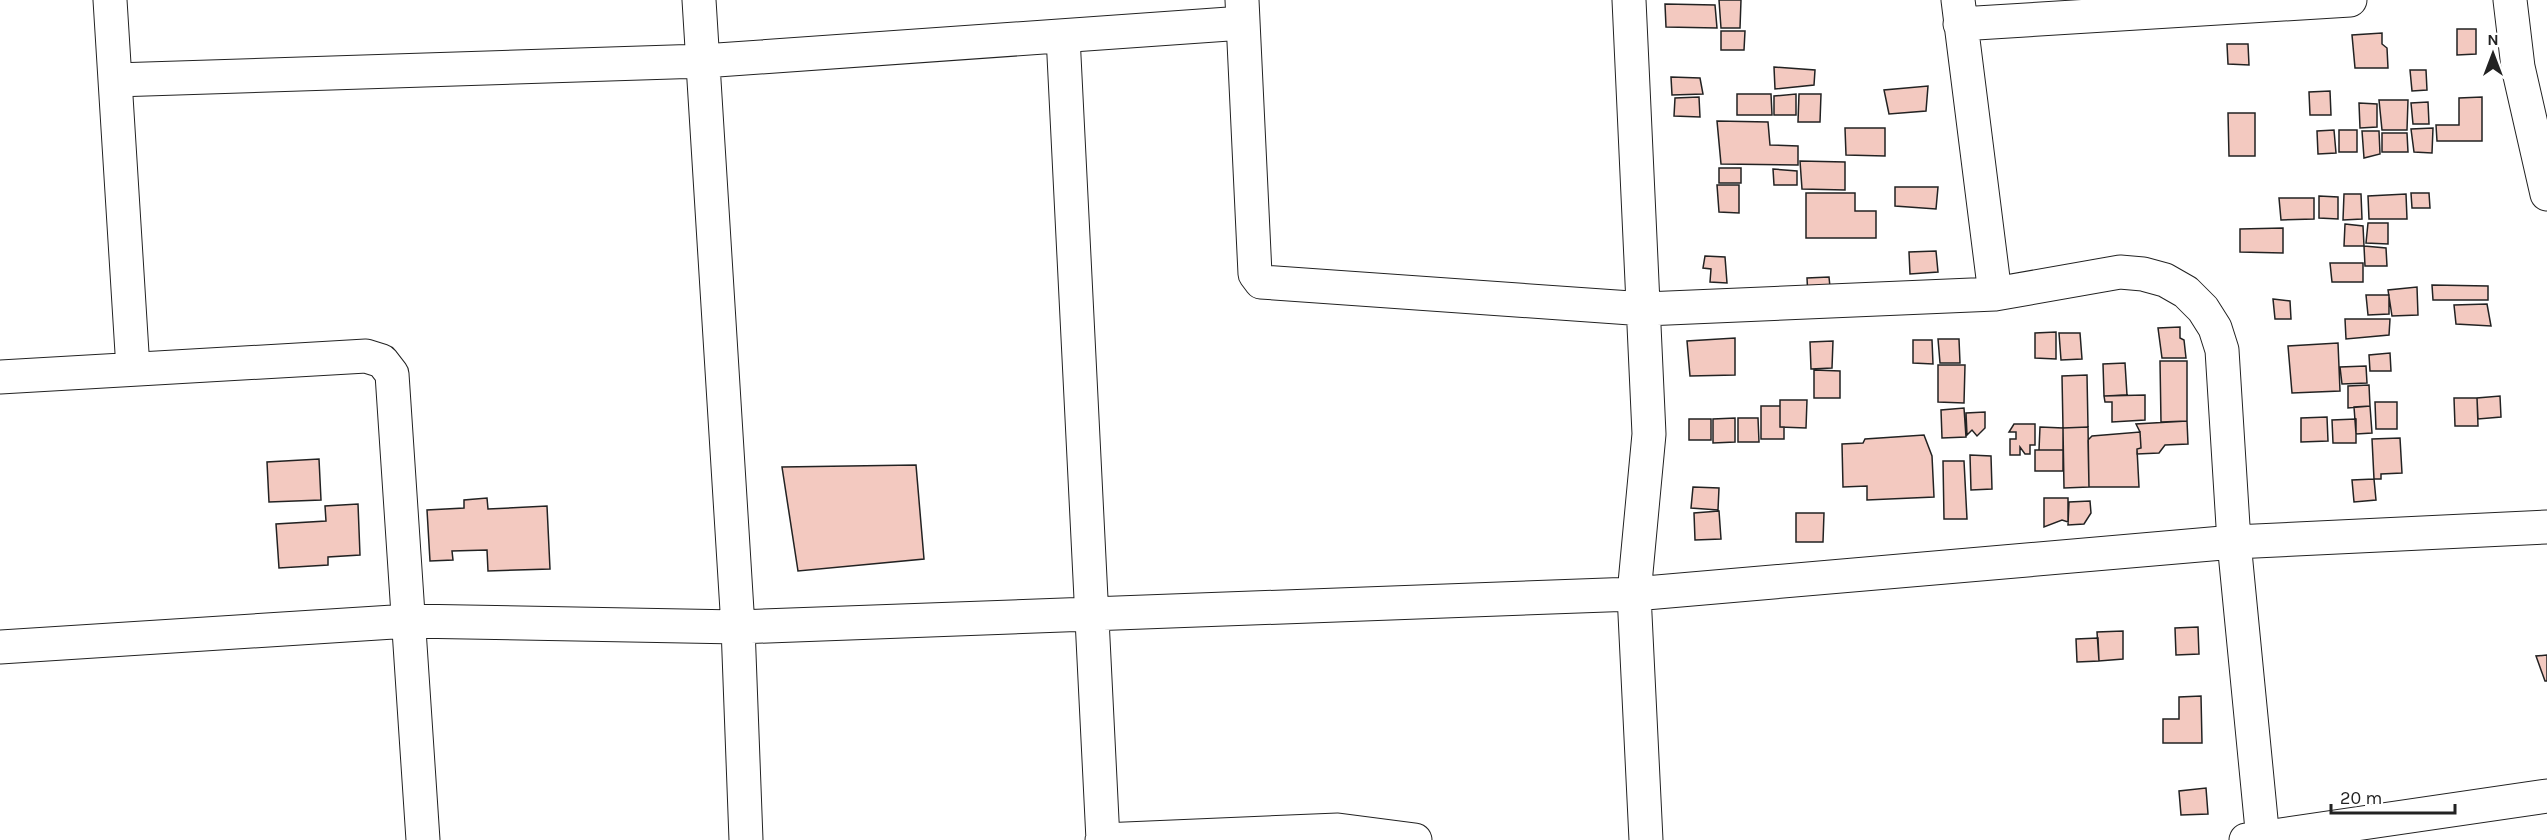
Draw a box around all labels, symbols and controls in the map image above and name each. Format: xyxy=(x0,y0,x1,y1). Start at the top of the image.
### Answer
north arrow xyxy=(2463,24,2523,84)
text: N xyxy=(2487,30,2499,49)
scale bar xyxy=(2331,777,2456,815)
text: 20 m xyxy=(2340,787,2382,809)

